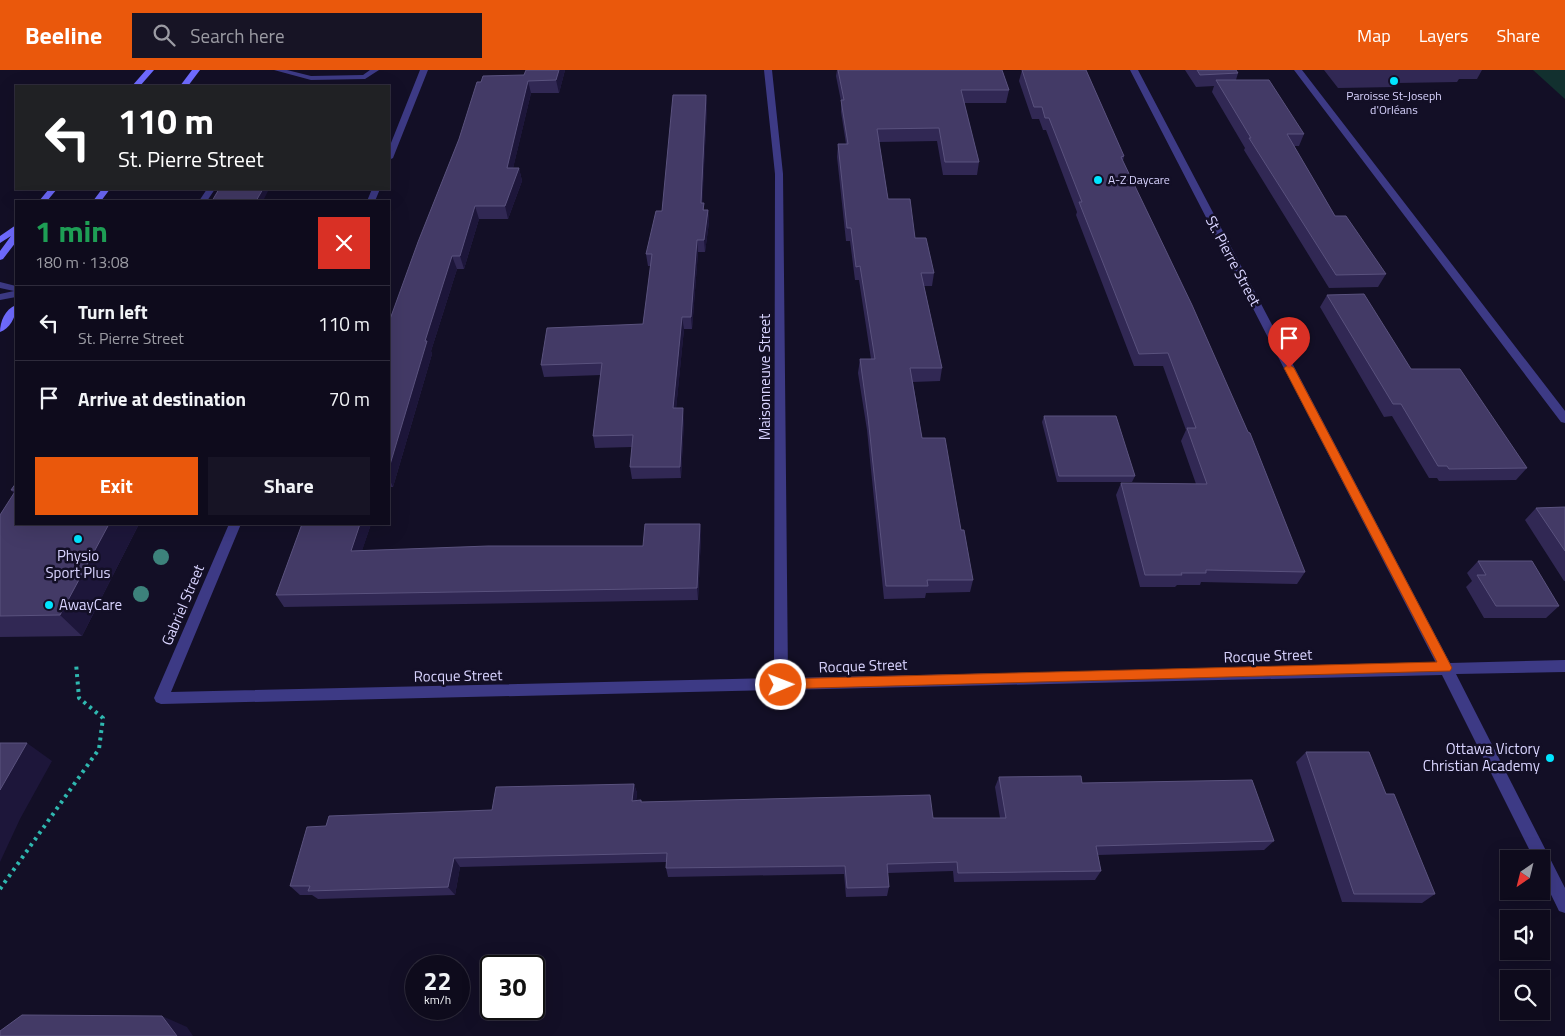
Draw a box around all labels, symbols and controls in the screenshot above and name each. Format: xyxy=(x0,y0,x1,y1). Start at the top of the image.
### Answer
search box xyxy=(132,13,482,58)
text: Beeline xyxy=(25,17,102,53)
icon: search xyxy=(150,21,178,49)
text: Search here xyxy=(190,21,285,50)
text: Map xyxy=(1357,22,1391,49)
text: Layers xyxy=(1419,22,1468,49)
text: Share xyxy=(1496,22,1540,49)
marker: Paroisse St-Joseph d'Orléans xyxy=(1388,75,1400,87)
place label: Paroisse St-Joseph d'Orléans xyxy=(1346,86,1442,119)
text: 110 m xyxy=(118,94,214,148)
icon: left xyxy=(35,105,100,170)
text: St. Pierre Street xyxy=(118,142,264,176)
place label: A-Z Daycare xyxy=(1108,170,1170,189)
marker: A-Z Daycare xyxy=(1092,174,1104,186)
text: 1 min xyxy=(35,208,108,254)
street label: St. Pierre Street xyxy=(1200,212,1267,311)
button: close xyxy=(318,217,370,269)
text: 180 m · 13:08 xyxy=(35,250,129,274)
text: Turn left xyxy=(78,297,148,326)
icon: left xyxy=(35,309,63,337)
text: 110 m xyxy=(318,309,370,338)
street label: Maisonneuve Street xyxy=(753,313,776,440)
pin xyxy=(1268,317,1310,368)
icon: arrive xyxy=(1275,324,1303,352)
text: St. Pierre Street xyxy=(78,326,184,350)
icon: arrive xyxy=(35,384,63,412)
text: Arrive at destination xyxy=(78,384,246,413)
text: 70 m xyxy=(329,384,370,413)
button: Exit xyxy=(35,457,198,515)
button: Share xyxy=(208,457,370,515)
marker: Physio Sport Plus xyxy=(72,533,84,545)
place label: Physio Sport Plus xyxy=(45,544,111,584)
street label: Gabriel Street xyxy=(155,560,210,649)
place label: AwayCare xyxy=(59,593,122,616)
marker: AwayCare xyxy=(43,599,55,611)
street label: Rocque Street xyxy=(1223,642,1314,669)
street label: Rocque Street xyxy=(818,652,909,679)
position arrow xyxy=(754,658,806,710)
street label: Rocque Street xyxy=(413,663,503,688)
place label: Ottawa Victory Christian Academy xyxy=(1423,737,1540,777)
marker: Ottawa Victory Christian Academy xyxy=(1544,752,1556,764)
north arrow xyxy=(1500,850,1550,900)
map controls xyxy=(1500,850,1550,1020)
button: sound xyxy=(1500,910,1550,960)
speed limit sign: 30 xyxy=(480,955,545,1020)
text: 22 xyxy=(423,962,452,1000)
button: search xyxy=(1500,970,1550,1020)
text: km/h xyxy=(424,990,451,1009)

